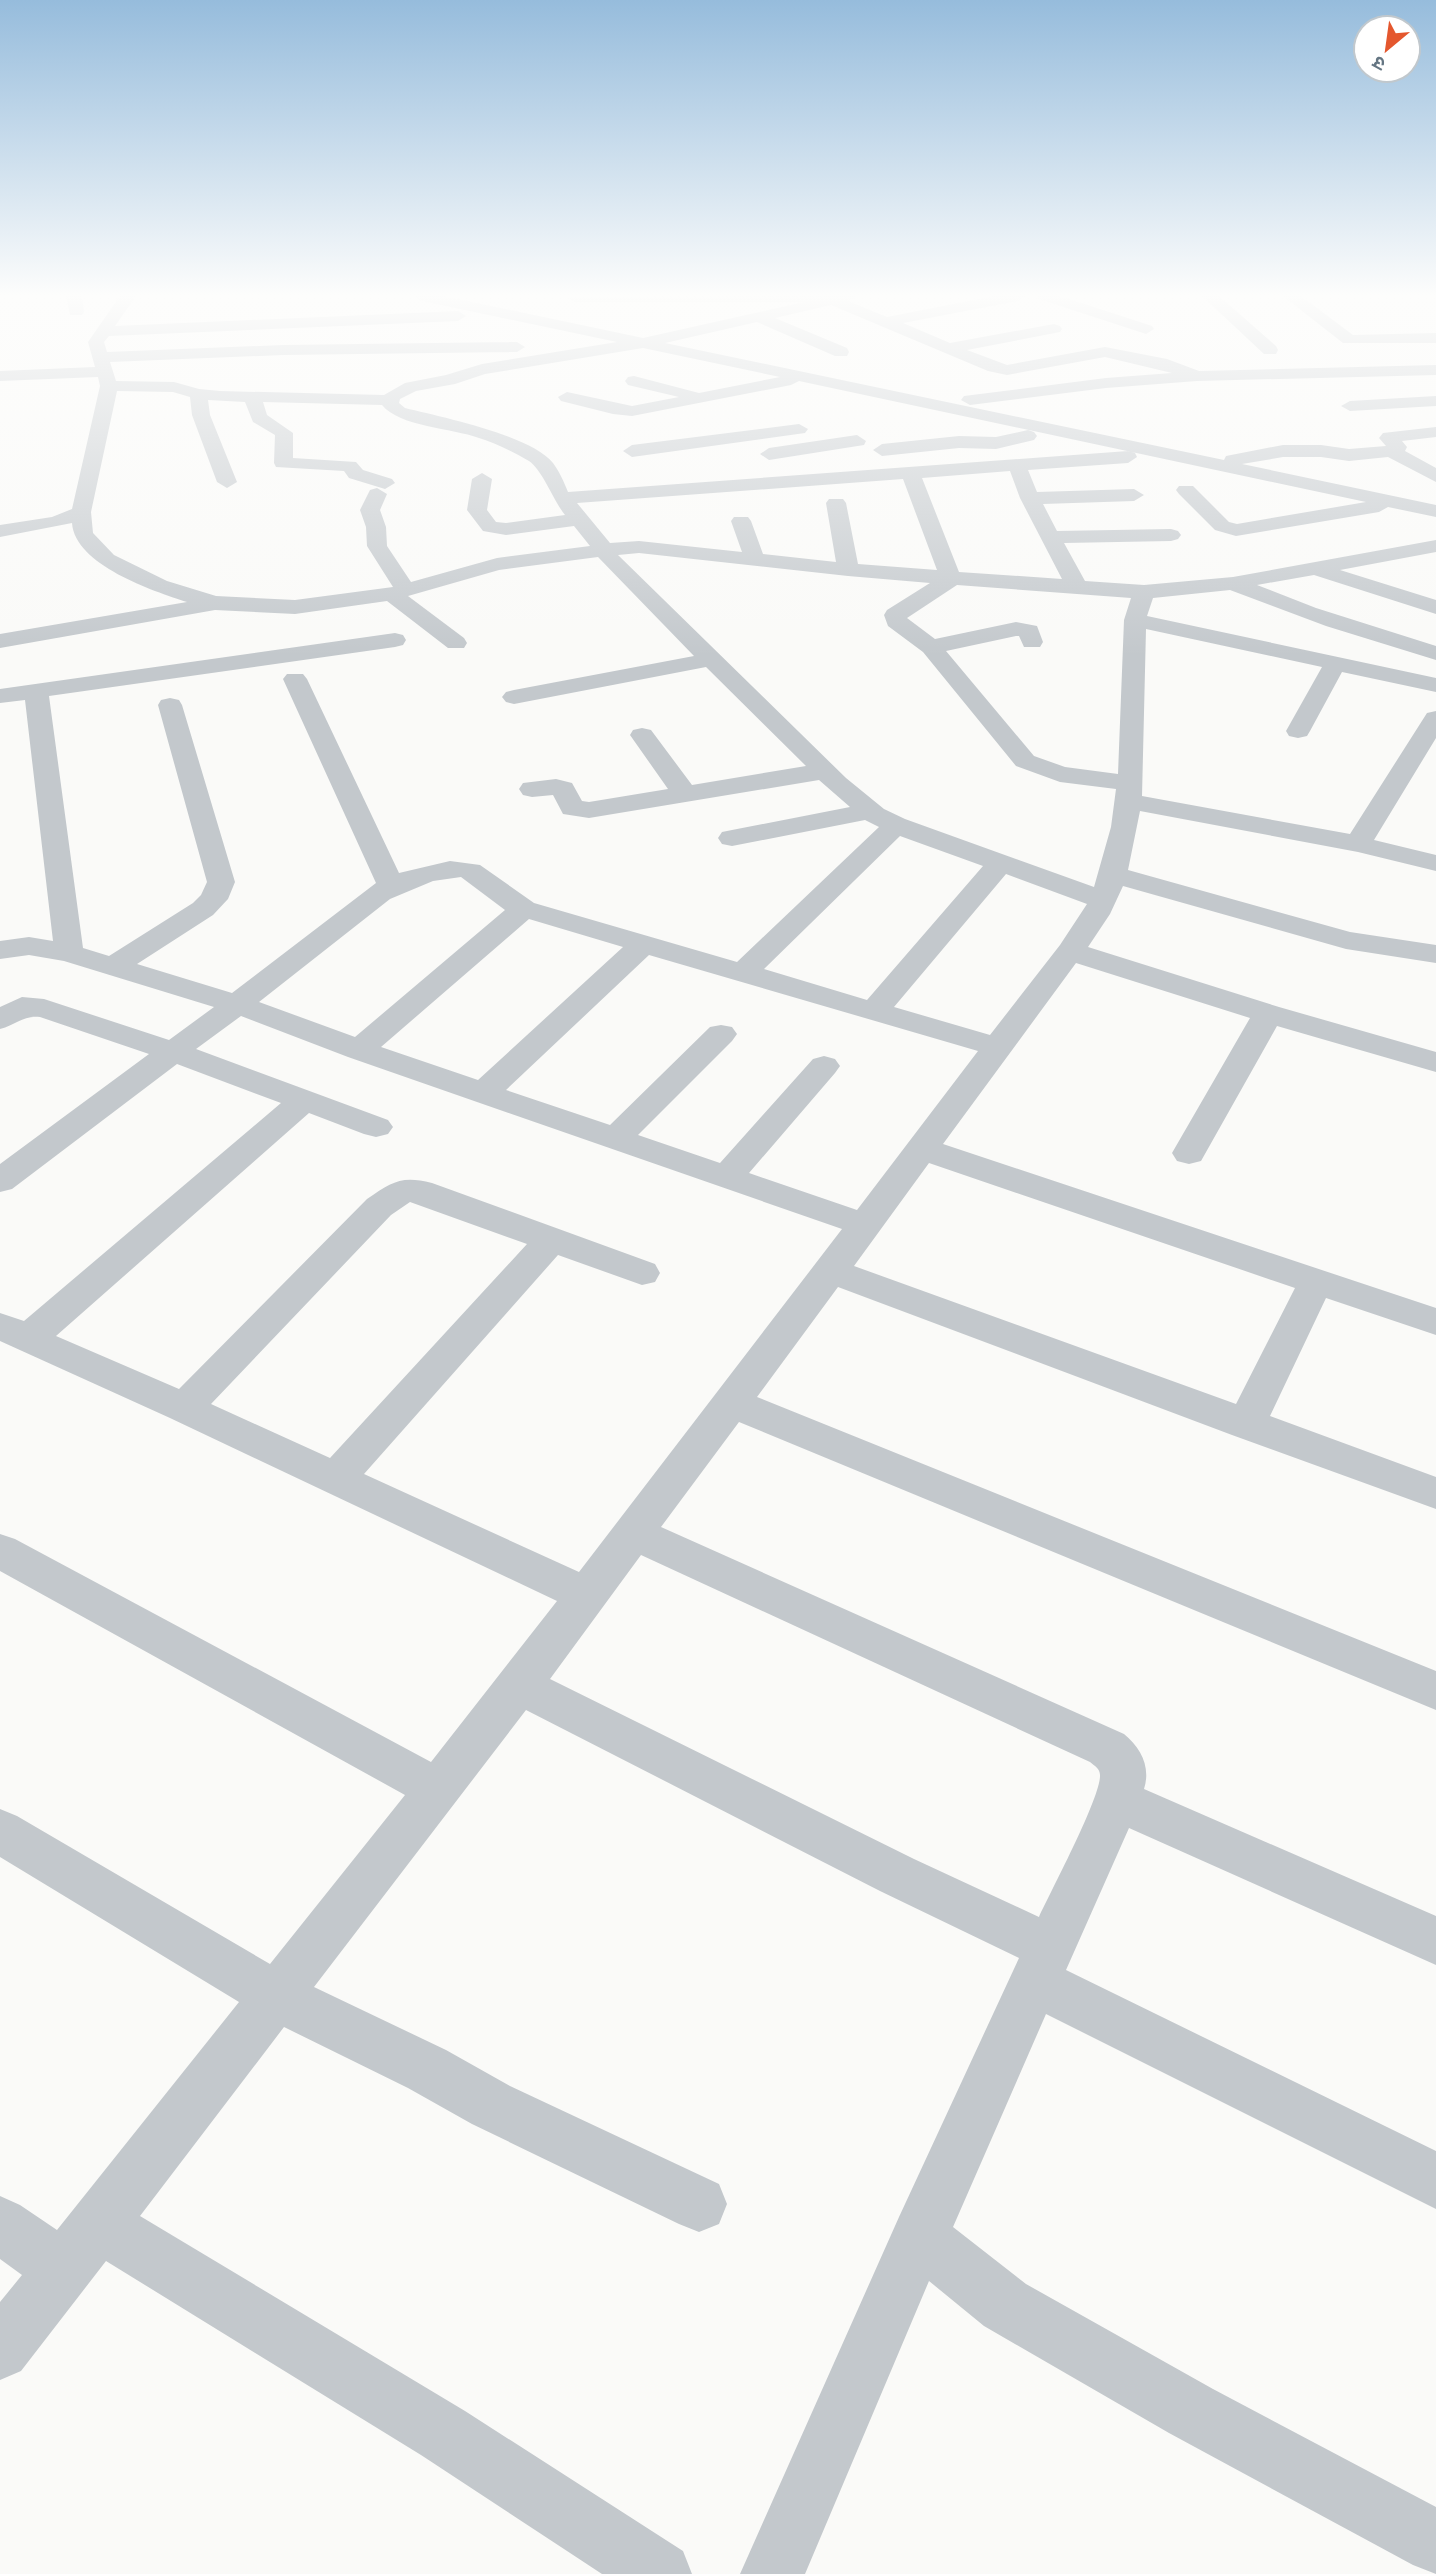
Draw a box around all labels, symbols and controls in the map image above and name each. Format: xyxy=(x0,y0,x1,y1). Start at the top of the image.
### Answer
north arrow xyxy=(1352,14,1422,84)
text: उ xyxy=(1368,49,1390,76)

